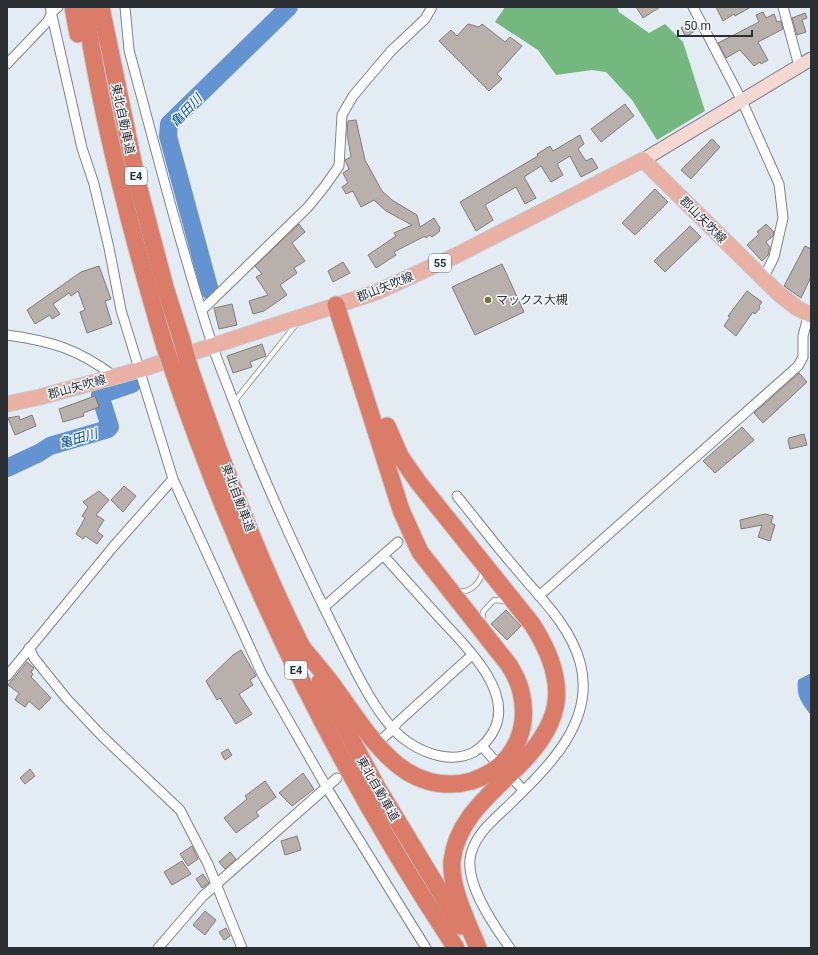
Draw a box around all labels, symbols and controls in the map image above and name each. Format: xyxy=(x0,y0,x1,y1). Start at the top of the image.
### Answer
scale bar xyxy=(678,12,752,38)
text: 50 m xyxy=(684,19,711,33)
street label: 東北自動車道 xyxy=(109,82,137,156)
water label: 亀田川 xyxy=(168,90,207,130)
road number: E4 xyxy=(125,167,147,185)
street label: 郡山矢吹線 xyxy=(677,194,729,246)
road number: 55 xyxy=(429,254,451,272)
street label: 郡山矢吹線 xyxy=(355,269,415,305)
place label: マックス大槻 xyxy=(496,293,568,307)
marker: マックス大槻 xyxy=(483,295,493,305)
street label: 郡山矢吹線 xyxy=(46,372,108,402)
water label: 亀田川 xyxy=(57,425,101,451)
street label: 東北自動車道 xyxy=(219,462,257,534)
road number: E4 xyxy=(285,661,307,679)
street label: 東北自動車道 xyxy=(354,754,402,824)

